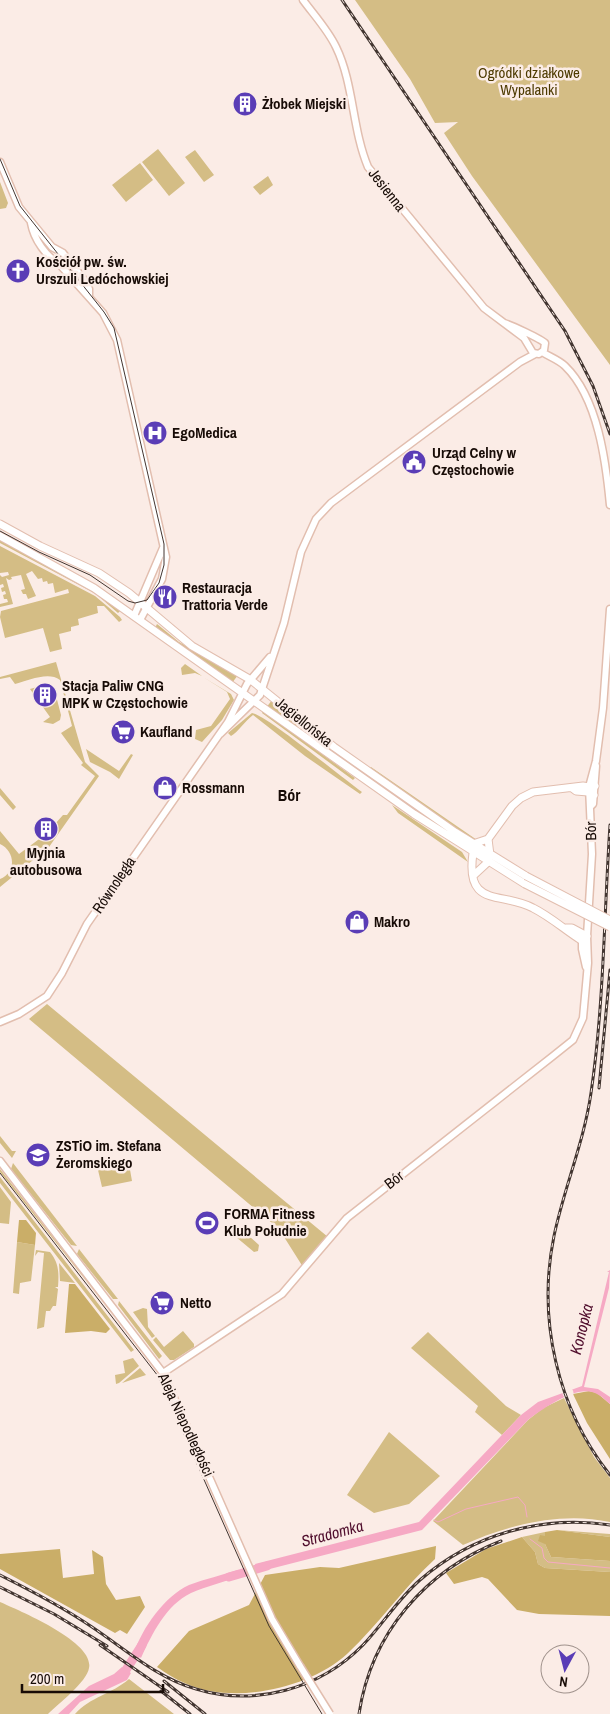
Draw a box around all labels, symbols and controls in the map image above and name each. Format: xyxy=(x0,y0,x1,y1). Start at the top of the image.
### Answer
park label: Ogródki działkowe Wypalanki xyxy=(478,62,580,100)
building icon: Żłobek Miejski xyxy=(232,91,258,117)
place label: Żłobek Miejski xyxy=(262,93,346,114)
street label: Jesienna xyxy=(364,164,411,216)
place label: Kościół pw. św. Urszuli Ledóchowskiej xyxy=(36,251,169,289)
church icon: Kościół pw. św. Urszuli Ledóchowskiej xyxy=(5,258,31,284)
hospital icon: EgoMedica xyxy=(142,420,168,446)
place label: EgoMedica xyxy=(172,422,237,443)
place label: Urząd Celny w Częstochowie xyxy=(432,442,517,480)
public building icon: Urząd Celny w Częstochowie xyxy=(401,449,427,475)
place label: Restauracja Trattoria Verde xyxy=(182,577,268,615)
restaurant icon: Restauracja Trattoria Verde xyxy=(152,584,178,610)
place label: Stacja Paliw CNG MPK w Częstochowie xyxy=(62,675,188,713)
building icon: Stacja Paliw CNG MPK w Częstochowie xyxy=(32,682,58,708)
street label: Jagiellońska xyxy=(271,692,338,751)
supermarket icon: Kaufland xyxy=(110,719,136,745)
place label: Kaufland xyxy=(140,721,193,742)
shop icon: Rossmann xyxy=(152,775,178,801)
place label: Rossmann xyxy=(182,777,245,798)
district label: Bór xyxy=(278,784,301,806)
building icon: Myjnia autobusowa xyxy=(33,816,59,842)
street label: Bór xyxy=(580,821,601,841)
place label: Myjnia autobusowa xyxy=(10,842,82,880)
street label: Równoległa xyxy=(87,852,140,917)
shop icon: Makro xyxy=(344,909,370,935)
place label: Makro xyxy=(374,911,410,932)
place label: ZSTiO im. Stefana Żeromskiego xyxy=(56,1135,161,1173)
school or university icon: ZSTiO im. Stefana Żeromskiego xyxy=(25,1142,51,1168)
street label: Bór xyxy=(380,1165,408,1194)
place label: FORMA Fitness Klub Południe xyxy=(224,1203,315,1241)
sports icon: FORMA Fitness Klub Południe xyxy=(194,1210,220,1236)
supermarket icon: Netto xyxy=(149,1290,175,1316)
place label: Netto xyxy=(180,1292,211,1313)
water label: Konopka xyxy=(564,1301,598,1357)
street label: Aleja Niepodległości xyxy=(153,1369,220,1480)
water label: Stradomka xyxy=(299,1514,365,1552)
north arrow xyxy=(540,1644,590,1694)
scale bar xyxy=(22,1662,164,1694)
text: 200 m xyxy=(30,1668,64,1689)
text: N xyxy=(558,1672,569,1691)

